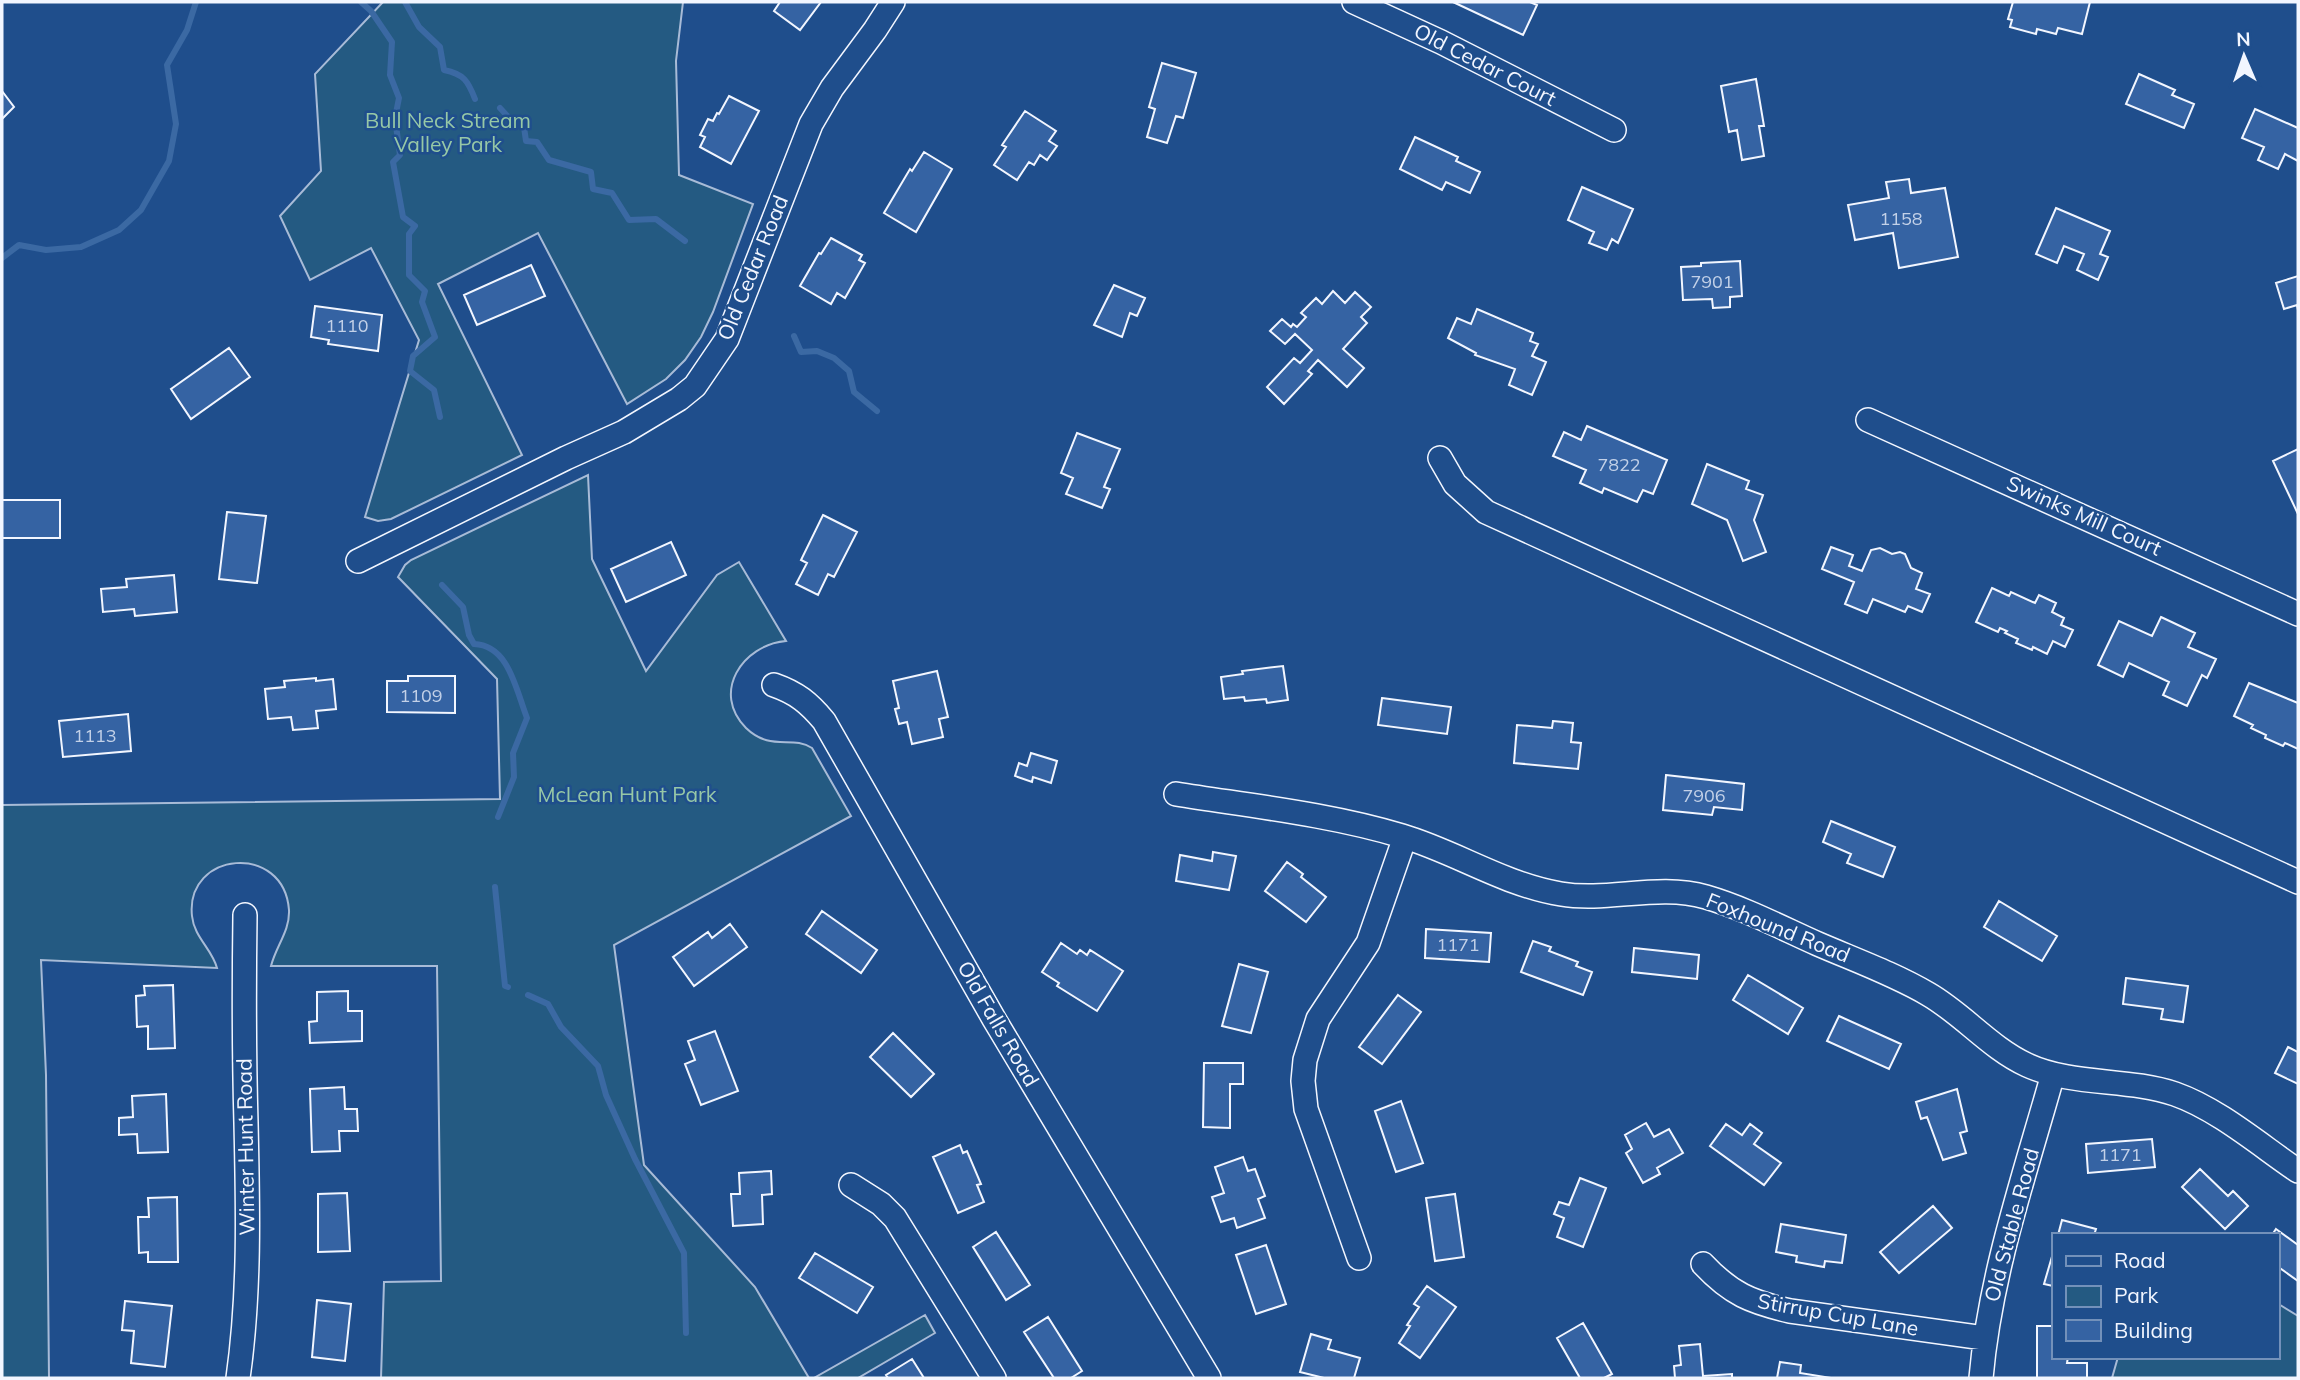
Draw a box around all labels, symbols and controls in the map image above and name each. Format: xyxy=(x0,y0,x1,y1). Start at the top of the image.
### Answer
street label: Old Cedar Court xyxy=(1410,17,1561,111)
north arrow xyxy=(2209,21,2279,91)
text: N xyxy=(2236,27,2251,51)
park label: Bull Neck Stream Valley Park xyxy=(365,107,531,157)
street label: Old Cedar Road xyxy=(711,191,793,344)
house number: 1158 xyxy=(1879,207,1923,230)
house number: 7901 xyxy=(1690,270,1734,293)
house number: 1110 xyxy=(325,314,369,337)
house number: 7822 xyxy=(1597,453,1641,476)
street label: Swinks Mill Court xyxy=(2003,469,2166,561)
house number: 1109 xyxy=(399,684,443,707)
house number: 1113 xyxy=(73,724,117,747)
park label: McLean Hunt Park xyxy=(537,781,717,807)
house number: 7906 xyxy=(1682,784,1726,807)
street label: Foxhound Road xyxy=(1703,886,1854,968)
house number: 1171 xyxy=(1436,933,1480,956)
street label: Old Falls Road xyxy=(952,956,1045,1091)
street label: Winter Hunt Road xyxy=(230,1058,260,1236)
house number: 1171 xyxy=(2098,1143,2142,1166)
street label: Old Stable Road xyxy=(1978,1145,2044,1305)
legend xyxy=(2052,1233,2279,1359)
text: Road xyxy=(2114,1247,2165,1273)
text: Park xyxy=(2114,1282,2158,1308)
street label: Stirrup Cup Lane xyxy=(1756,1287,1921,1341)
text: Building xyxy=(2114,1317,2193,1343)

